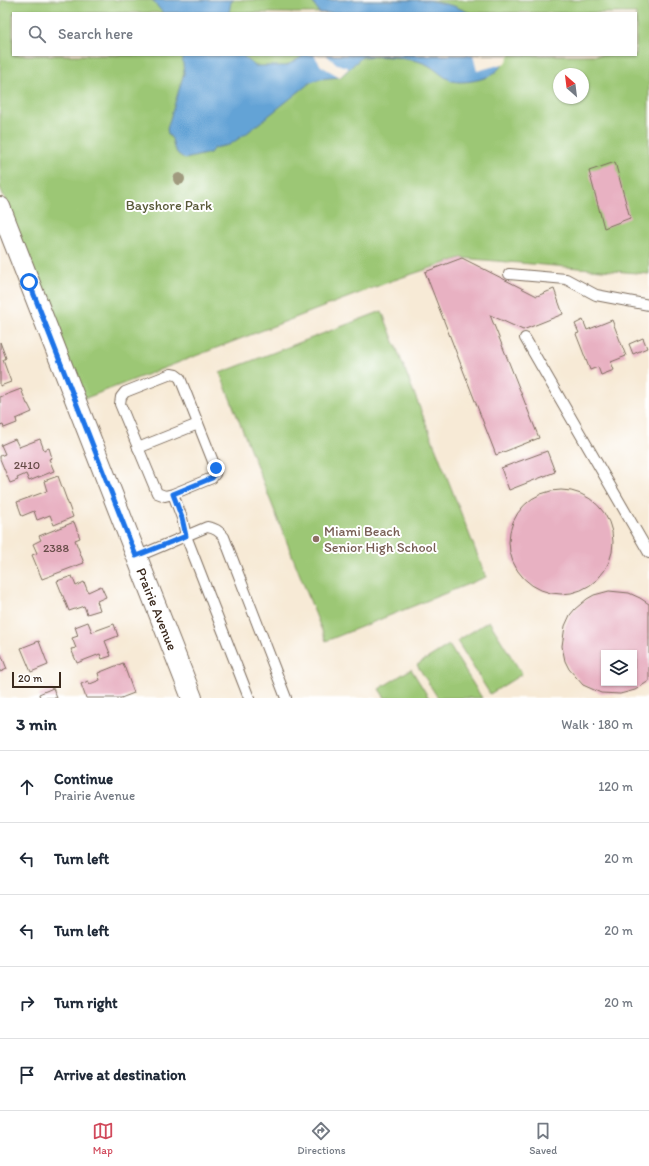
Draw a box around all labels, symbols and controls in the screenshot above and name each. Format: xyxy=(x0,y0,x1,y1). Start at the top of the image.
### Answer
search box xyxy=(12,12,637,56)
icon: search xyxy=(26,23,48,45)
text: Search here xyxy=(58,25,133,43)
north arrow xyxy=(553,68,589,104)
park label: Bayshore Park xyxy=(126,197,213,214)
route start xyxy=(20,273,38,291)
house number: 2410 xyxy=(14,458,40,472)
route end xyxy=(207,459,225,477)
place label: Miami Beach Senior High School xyxy=(324,523,437,556)
marker: Miami Beach Senior High School xyxy=(311,534,321,544)
house number: 2388 xyxy=(43,541,69,555)
street label: Prairie Avenue xyxy=(132,565,181,653)
map controls xyxy=(601,650,637,686)
button: layers xyxy=(601,650,637,686)
scale bar xyxy=(12,670,61,689)
text: 20 m xyxy=(18,672,42,685)
text: 3 min xyxy=(16,714,57,734)
text: Walk · 180 m xyxy=(561,717,633,732)
text: Continue xyxy=(54,770,113,788)
icon: ahead xyxy=(16,776,38,798)
text: 120 m xyxy=(598,779,633,794)
text: Prairie Avenue xyxy=(54,788,135,803)
icon: left xyxy=(16,848,38,870)
text: Turn left xyxy=(54,850,109,868)
text: 20 m xyxy=(604,851,633,866)
icon: left xyxy=(16,920,38,942)
text: Turn left xyxy=(54,922,109,940)
text: 20 m xyxy=(604,923,633,938)
icon: right xyxy=(16,992,38,1014)
text: Turn right xyxy=(54,994,118,1012)
text: 20 m xyxy=(604,995,633,1010)
icon: arrive xyxy=(16,1064,38,1086)
text: Arrive at destination xyxy=(54,1066,186,1084)
tab: Map xyxy=(92,1120,114,1157)
tab: Directions xyxy=(297,1120,346,1157)
tab: Saved xyxy=(529,1120,557,1157)

